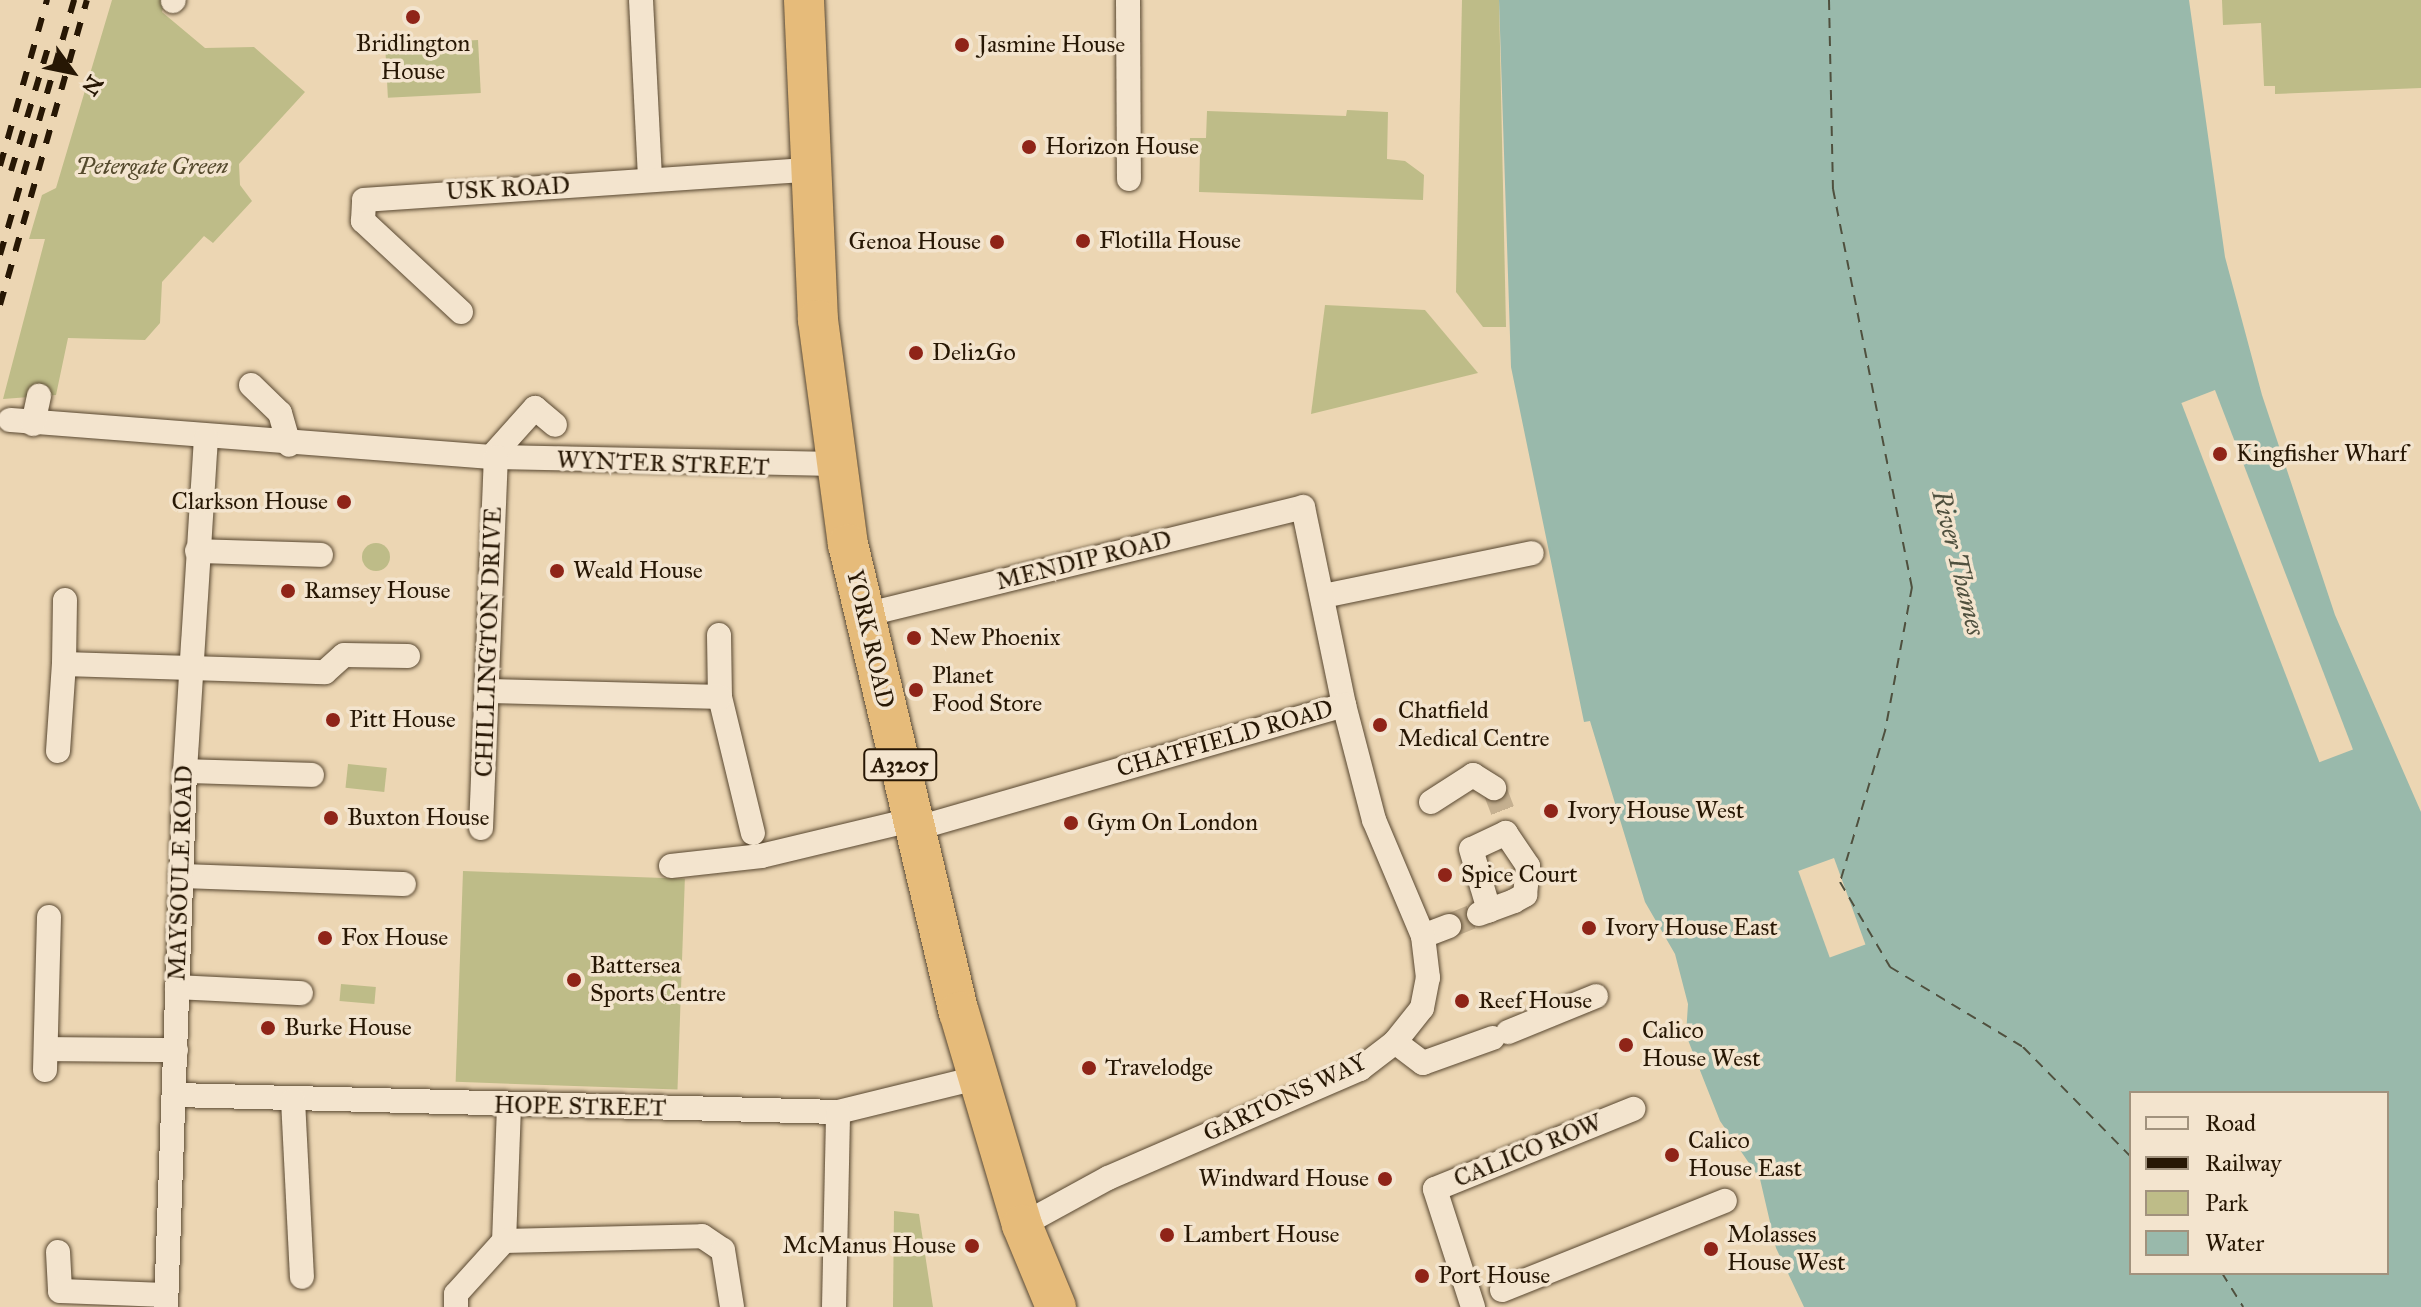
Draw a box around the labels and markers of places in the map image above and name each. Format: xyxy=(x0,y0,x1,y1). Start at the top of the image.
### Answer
marker: Bridlington House xyxy=(404,8,422,26)
place label: Bridlington House xyxy=(356,30,470,86)
place label: Jasmine House xyxy=(978,31,1125,59)
marker: Jasmine House xyxy=(953,36,971,54)
place label: Horizon House xyxy=(1045,133,1199,161)
marker: Horizon House xyxy=(1020,138,1038,156)
place label: Flotilla House xyxy=(1099,227,1241,255)
place label: Genoa House xyxy=(849,228,981,256)
marker: Flotilla House xyxy=(1074,232,1092,250)
marker: Genoa House xyxy=(988,233,1006,251)
place label: Deli2Go xyxy=(932,339,1016,367)
marker: Deli2Go xyxy=(907,344,925,362)
place label: Kingfisher Wharf xyxy=(2236,440,2407,468)
marker: Kingfisher Wharf xyxy=(2211,445,2229,463)
place label: Clarkson House xyxy=(172,488,328,516)
marker: Clarkson House xyxy=(335,493,353,511)
place label: Weald House xyxy=(573,557,703,585)
marker: Weald House xyxy=(548,562,566,580)
place label: Ramsey House xyxy=(304,577,450,605)
marker: Ramsey House xyxy=(279,582,297,600)
place label: New Phoenix xyxy=(930,624,1060,652)
marker: New Phoenix xyxy=(905,629,923,647)
place label: Planet Food Store xyxy=(932,662,1042,718)
marker: Planet Food Store xyxy=(907,681,925,699)
place label: Chatfield Medical Centre xyxy=(1398,697,1550,753)
place label: Pitt House xyxy=(349,706,456,734)
marker: Pitt House xyxy=(324,711,342,729)
marker: Chatfield Medical Centre xyxy=(1369,714,1391,736)
place label: Ivory House West xyxy=(1567,797,1744,825)
marker: Ivory House West xyxy=(1542,802,1560,820)
place label: Buxton House xyxy=(347,804,490,832)
marker: Buxton House xyxy=(322,809,340,827)
place label: Gym On London xyxy=(1087,809,1258,837)
marker: Gym On London xyxy=(1062,814,1080,832)
place label: Spice Court xyxy=(1461,861,1578,889)
marker: Spice Court xyxy=(1436,866,1454,884)
place label: Ivory House East xyxy=(1605,914,1778,942)
marker: Ivory House East xyxy=(1580,919,1598,937)
place label: Fox House xyxy=(341,924,448,952)
marker: Fox House xyxy=(316,929,334,947)
place label: Battersea Sports Centre xyxy=(590,952,726,1008)
marker: Battersea Sports Centre xyxy=(565,971,583,989)
place label: Reef House xyxy=(1478,987,1592,1015)
marker: Reef House xyxy=(1453,992,1471,1010)
place label: Burke House xyxy=(284,1014,412,1042)
place label: Calico House West xyxy=(1642,1017,1760,1073)
marker: Burke House xyxy=(259,1019,277,1037)
marker: Calico House West xyxy=(1617,1036,1635,1054)
place label: Travelodge xyxy=(1105,1054,1213,1082)
marker: Travelodge xyxy=(1080,1059,1098,1077)
place label: Calico House East xyxy=(1688,1127,1802,1183)
marker: Calico House East xyxy=(1663,1146,1681,1164)
place label: Windward House xyxy=(1199,1165,1369,1193)
marker: Windward House xyxy=(1376,1170,1394,1188)
place label: Lambert House xyxy=(1183,1221,1340,1249)
place label: Molasses House West xyxy=(1727,1221,1846,1277)
marker: Lambert House xyxy=(1158,1226,1176,1244)
place label: McManus House xyxy=(783,1232,956,1260)
marker: McManus House xyxy=(963,1237,981,1255)
marker: Molasses House West xyxy=(1702,1240,1720,1258)
place label: Port House xyxy=(1438,1262,1550,1290)
marker: Port House xyxy=(1413,1267,1431,1285)

